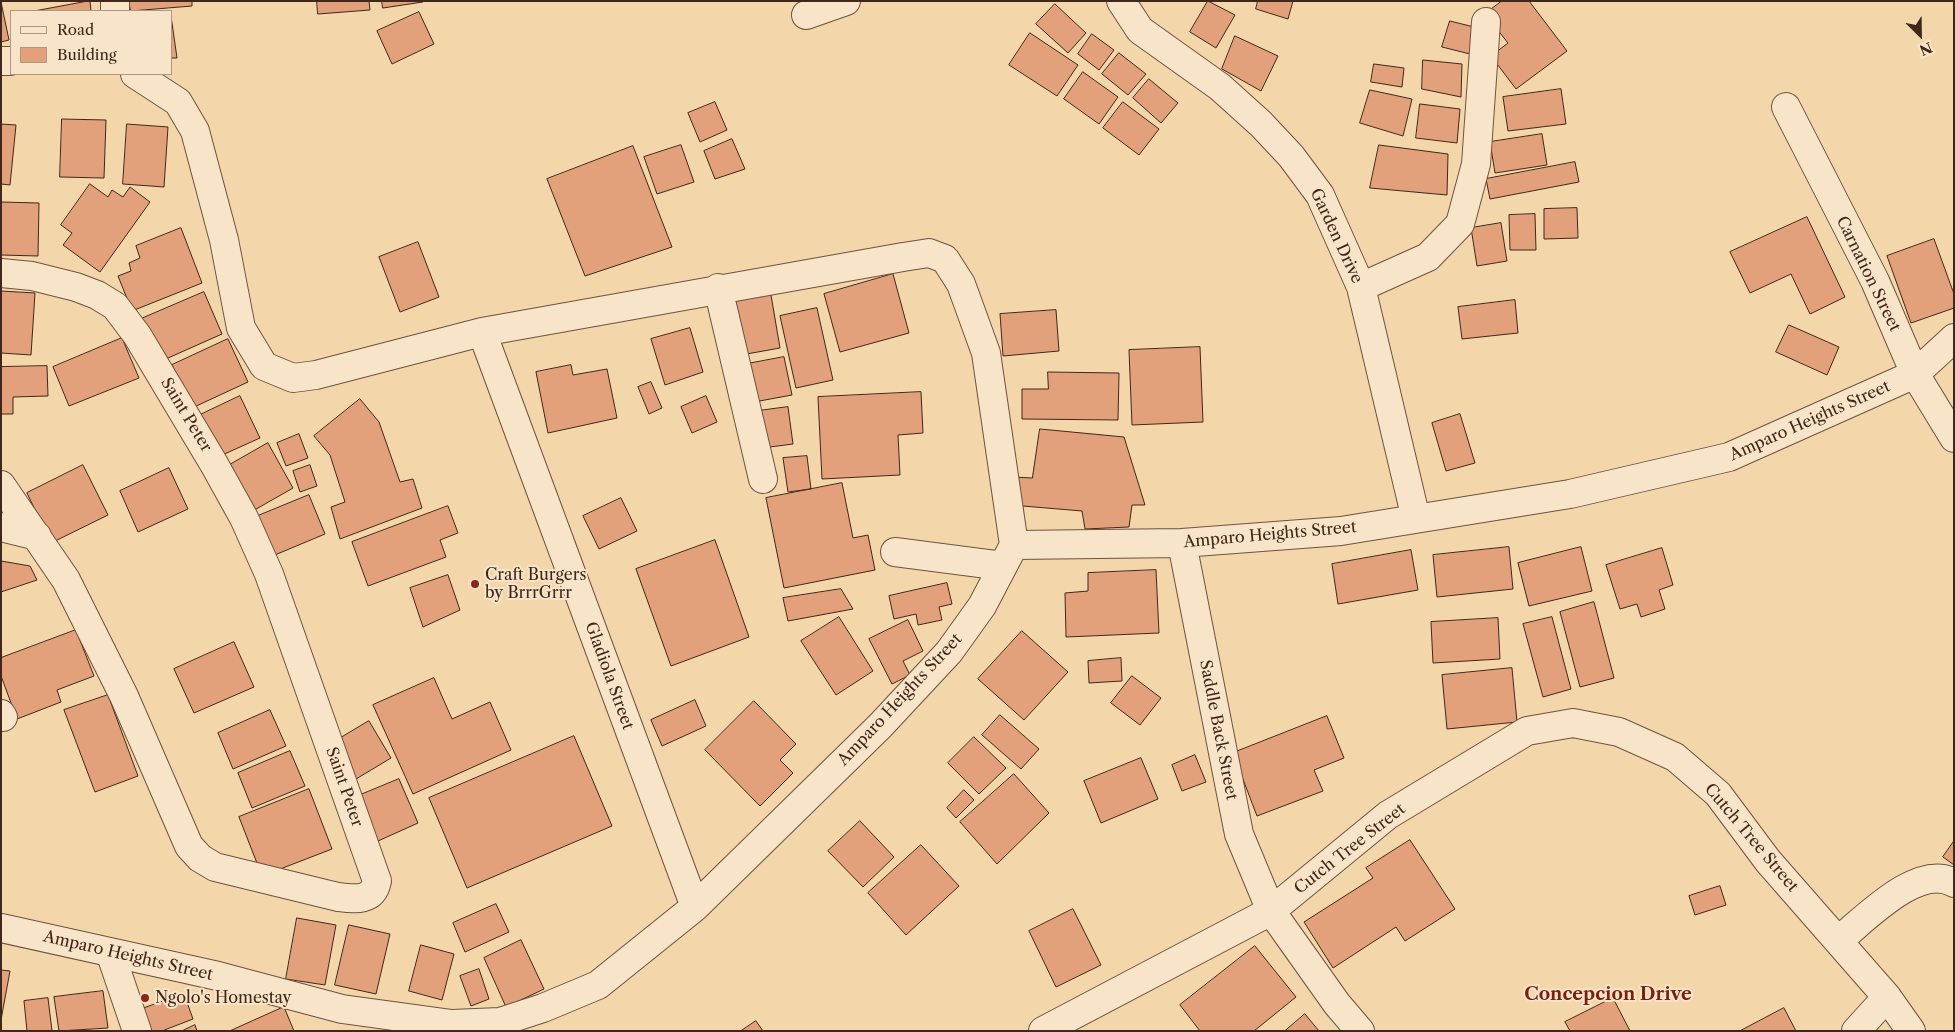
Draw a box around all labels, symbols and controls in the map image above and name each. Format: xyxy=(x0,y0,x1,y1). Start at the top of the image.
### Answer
legend xyxy=(10,10,172,75)
north arrow xyxy=(1895,10,1945,60)
text: Road xyxy=(57,20,94,39)
text: N xyxy=(1917,38,1935,59)
text: Building xyxy=(57,45,117,64)
street label: Garden Drive xyxy=(1306,186,1366,286)
street label: Carnation Street xyxy=(1832,213,1904,335)
street label: Saint Peter xyxy=(156,374,216,456)
street label: Amparo Heights Street xyxy=(1727,377,1893,465)
street label: Amparo Heights Street xyxy=(1183,518,1357,552)
place label: Craft Burgers by BrrrGrrr xyxy=(485,565,586,603)
marker: Craft Burgers by BrrrGrrr xyxy=(469,578,481,590)
street label: Gladiola Street xyxy=(581,619,637,733)
street label: Amparo Heights Street xyxy=(834,630,966,770)
street label: Saddle Back Street xyxy=(1195,658,1241,802)
street label: Saint Peter xyxy=(321,745,367,829)
street label: Cutch Tree Street xyxy=(1700,780,1802,896)
street label: Cutch Tree Street xyxy=(1291,800,1409,898)
street label: Amparo Heights Street xyxy=(41,927,215,985)
district label: Concepcion Drive xyxy=(1524,984,1692,1006)
place label: Ngolo's Homestay xyxy=(155,988,291,1008)
marker: Ngolo's Homestay xyxy=(139,992,151,1004)

